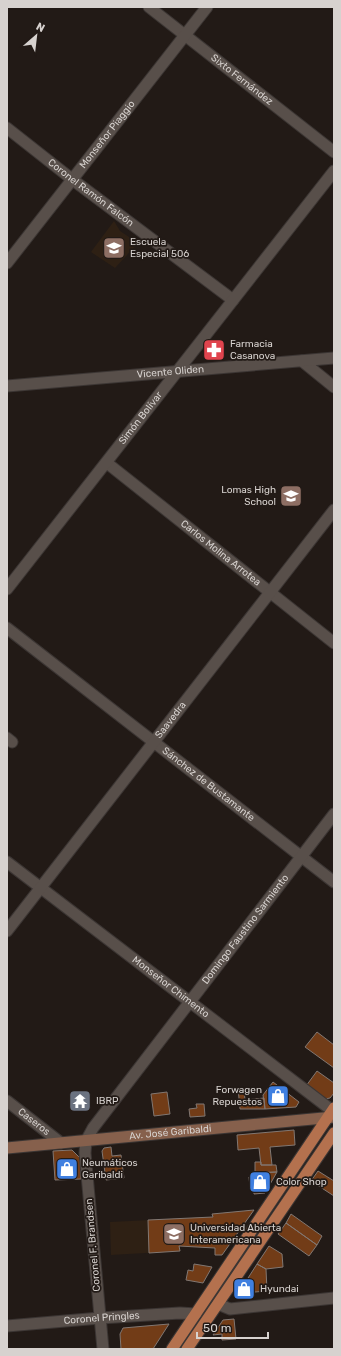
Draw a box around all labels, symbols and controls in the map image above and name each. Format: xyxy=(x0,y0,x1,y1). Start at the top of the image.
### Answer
north arrow xyxy=(16,16,56,56)
text: N xyxy=(34,20,47,35)
street label: Sixto Fernández xyxy=(208,52,275,108)
street label: Monseñor Piaggio xyxy=(77,98,138,171)
street label: Coronel Ramón Falcón xyxy=(45,157,136,229)
school or university icon: Escuela Especial 506 xyxy=(101,235,127,261)
place label: Escuela Especial 506 xyxy=(130,236,189,260)
pharmacy icon: Farmacia Casanova xyxy=(201,337,227,363)
place label: Farmacia Casanova xyxy=(230,338,275,362)
street label: Vicente Oliden xyxy=(136,363,204,381)
street label: Simón Bolívar xyxy=(116,389,165,447)
school or university icon: Lomas High School xyxy=(278,483,304,509)
place label: Lomas High School xyxy=(221,484,276,508)
street label: Carlos Molina Arrotea xyxy=(178,518,263,589)
street label: Saavedra xyxy=(153,699,189,741)
street label: Sánchez de Bustamante xyxy=(160,745,257,824)
street label: Domingo Faustino Sarmiento xyxy=(200,872,292,987)
street label: Monseñor Chimento xyxy=(130,954,212,1020)
shop icon: Forwagen Repuestos xyxy=(265,1083,291,1109)
place label: Forwagen Repuestos xyxy=(212,1084,262,1108)
temple icon: IBRP xyxy=(67,1088,93,1114)
place label: IBRP xyxy=(96,1095,119,1107)
street label: Caseros xyxy=(15,1106,52,1138)
street label: Av. José Garibaldi xyxy=(129,1123,212,1142)
shop icon: Neumáticos Garibaldi xyxy=(54,1156,80,1182)
place label: Neumáticos Garibaldi xyxy=(82,1157,138,1181)
shop icon: Color Shop xyxy=(247,1169,273,1195)
place label: Color Shop xyxy=(276,1176,327,1188)
street label: Coronel F. Brandsen xyxy=(83,1198,103,1292)
school or university icon: Universidad Abierta Interamericana xyxy=(161,1221,187,1247)
place label: Universidad Abierta Interamericana xyxy=(190,1222,281,1246)
shop icon: Hyundai xyxy=(231,1276,257,1302)
place label: Hyundai xyxy=(260,1283,299,1295)
street label: Coronel Pringles xyxy=(63,1310,140,1327)
scale bar xyxy=(197,1314,268,1340)
text: 50 m xyxy=(203,1321,231,1335)

